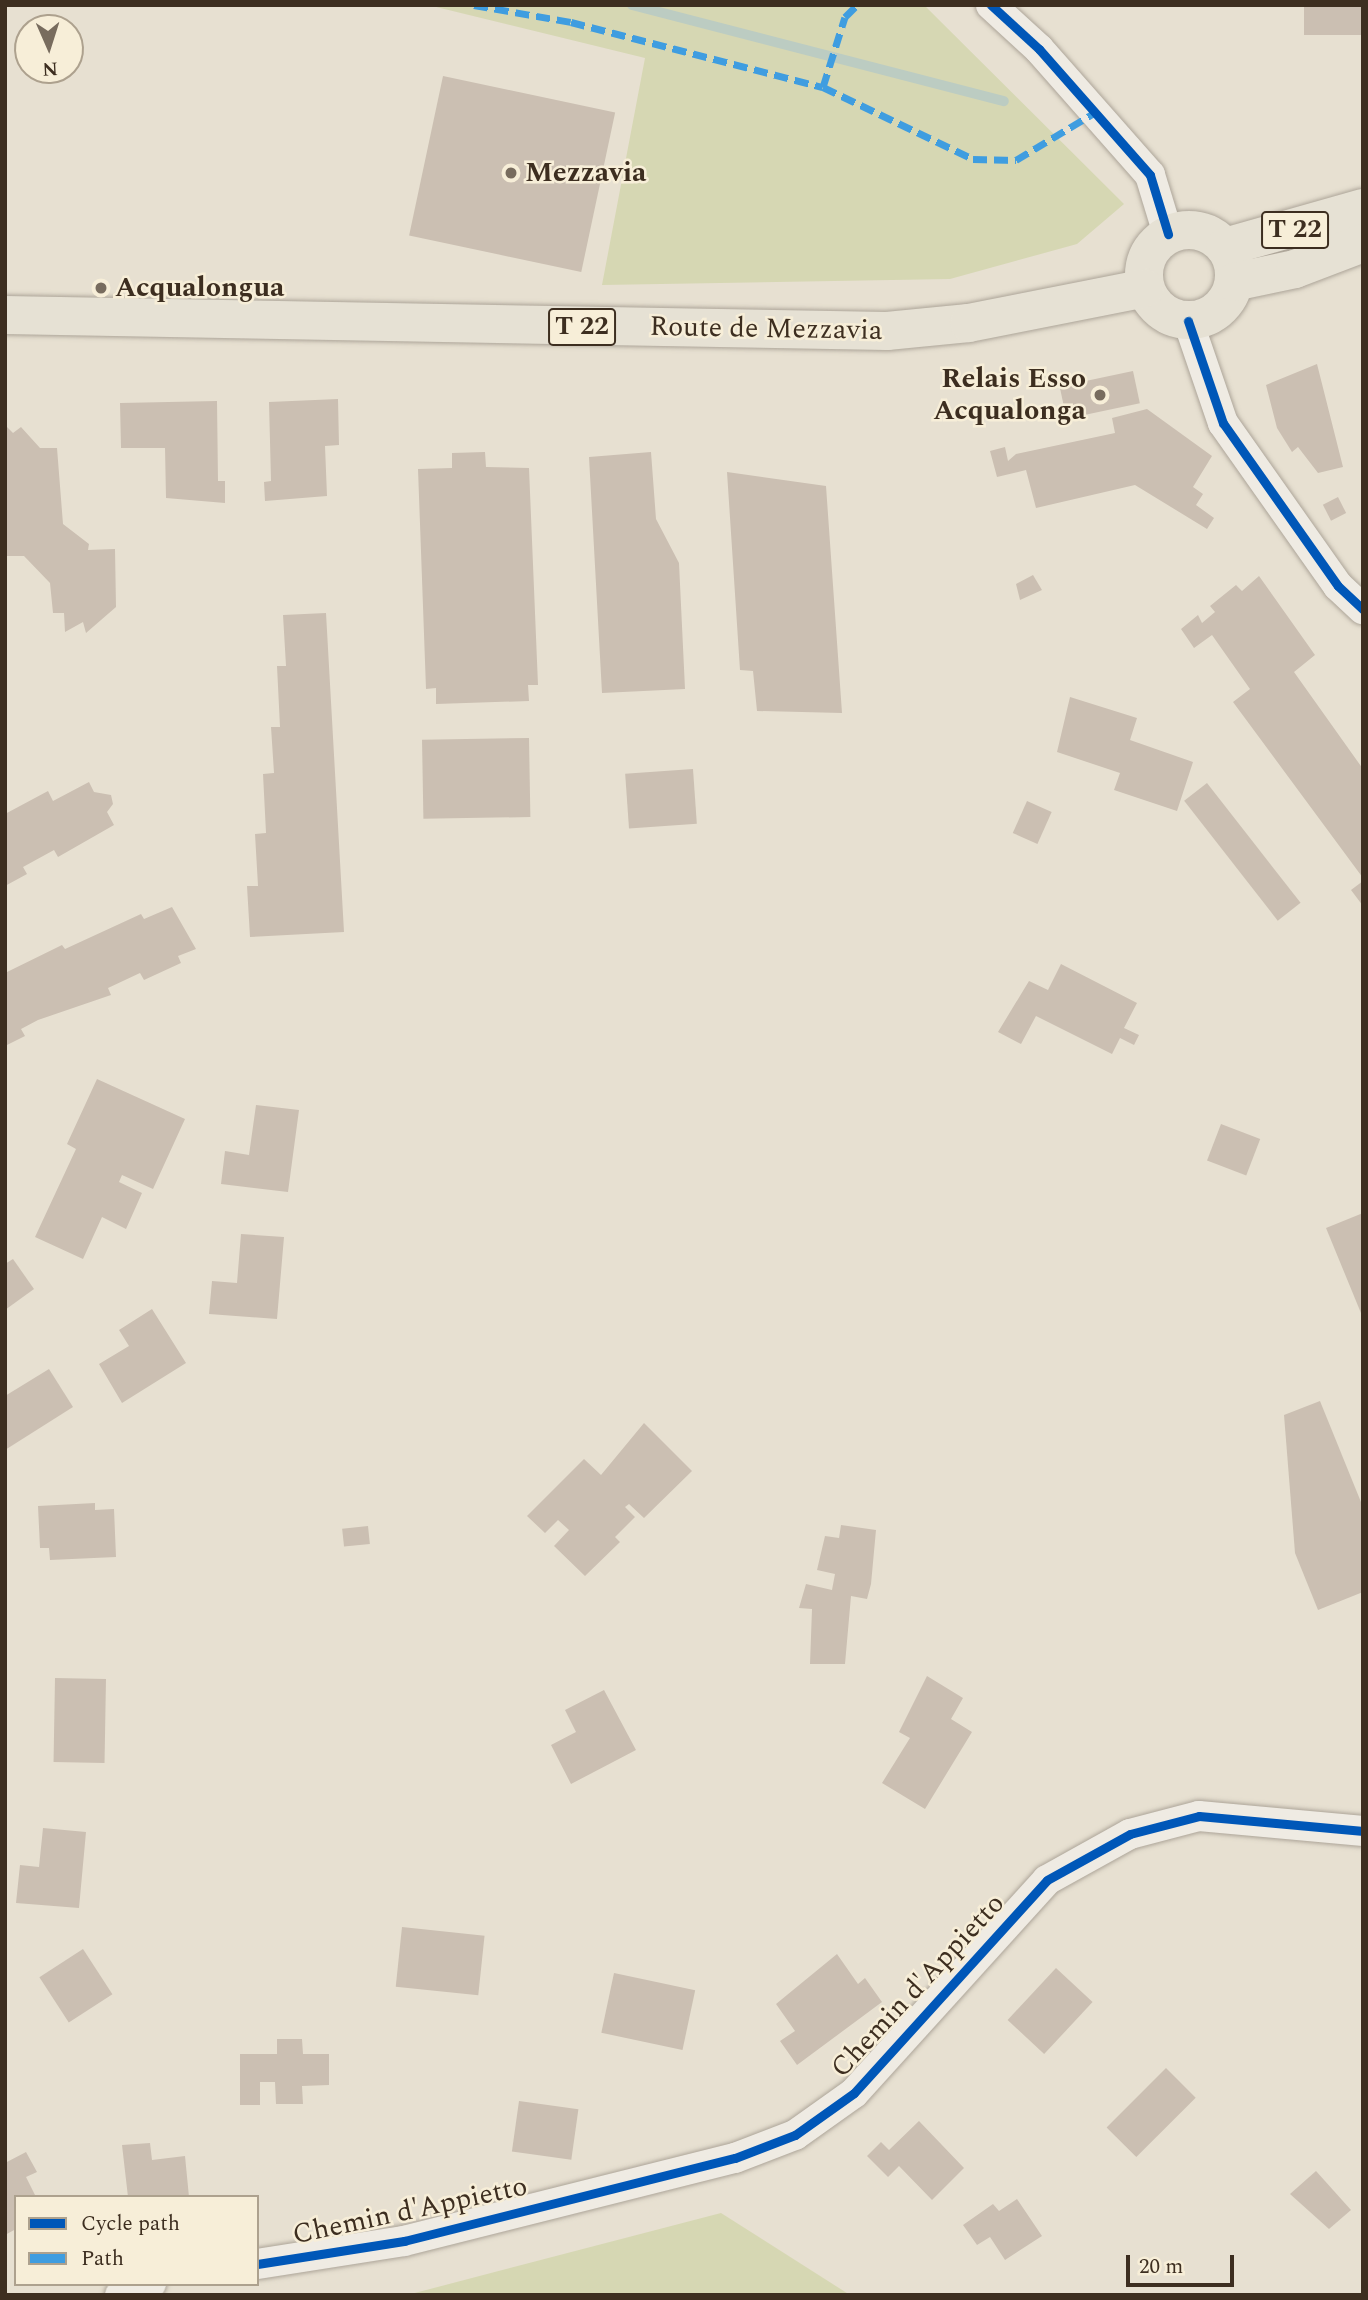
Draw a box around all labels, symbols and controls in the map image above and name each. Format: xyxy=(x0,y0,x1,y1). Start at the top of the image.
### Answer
north arrow xyxy=(14,14,84,84)
text: N xyxy=(42,54,59,83)
place label: Mezzavia xyxy=(525,156,647,190)
marker: Mezzavia xyxy=(503,165,519,181)
road number: T 22 xyxy=(1260,207,1330,252)
place label: Acqualongua xyxy=(115,271,284,305)
marker: Acqualongua xyxy=(93,280,109,296)
road number: T 22 xyxy=(547,304,617,350)
street label: Route de Mezzavia xyxy=(649,310,883,348)
place label: Relais Esso Acqualonga xyxy=(933,362,1086,428)
marker: Relais Esso Acqualonga xyxy=(1092,387,1108,403)
street label: Chemin d'Appietto xyxy=(824,1887,1012,2085)
street label: Chemin d'Appietto xyxy=(290,2170,530,2252)
legend xyxy=(14,2195,259,2286)
text: Cycle path xyxy=(81,2208,180,2240)
scale bar xyxy=(1130,2240,1238,2284)
text: Path xyxy=(81,2243,124,2275)
text: 20 m xyxy=(1139,2251,1183,2283)

